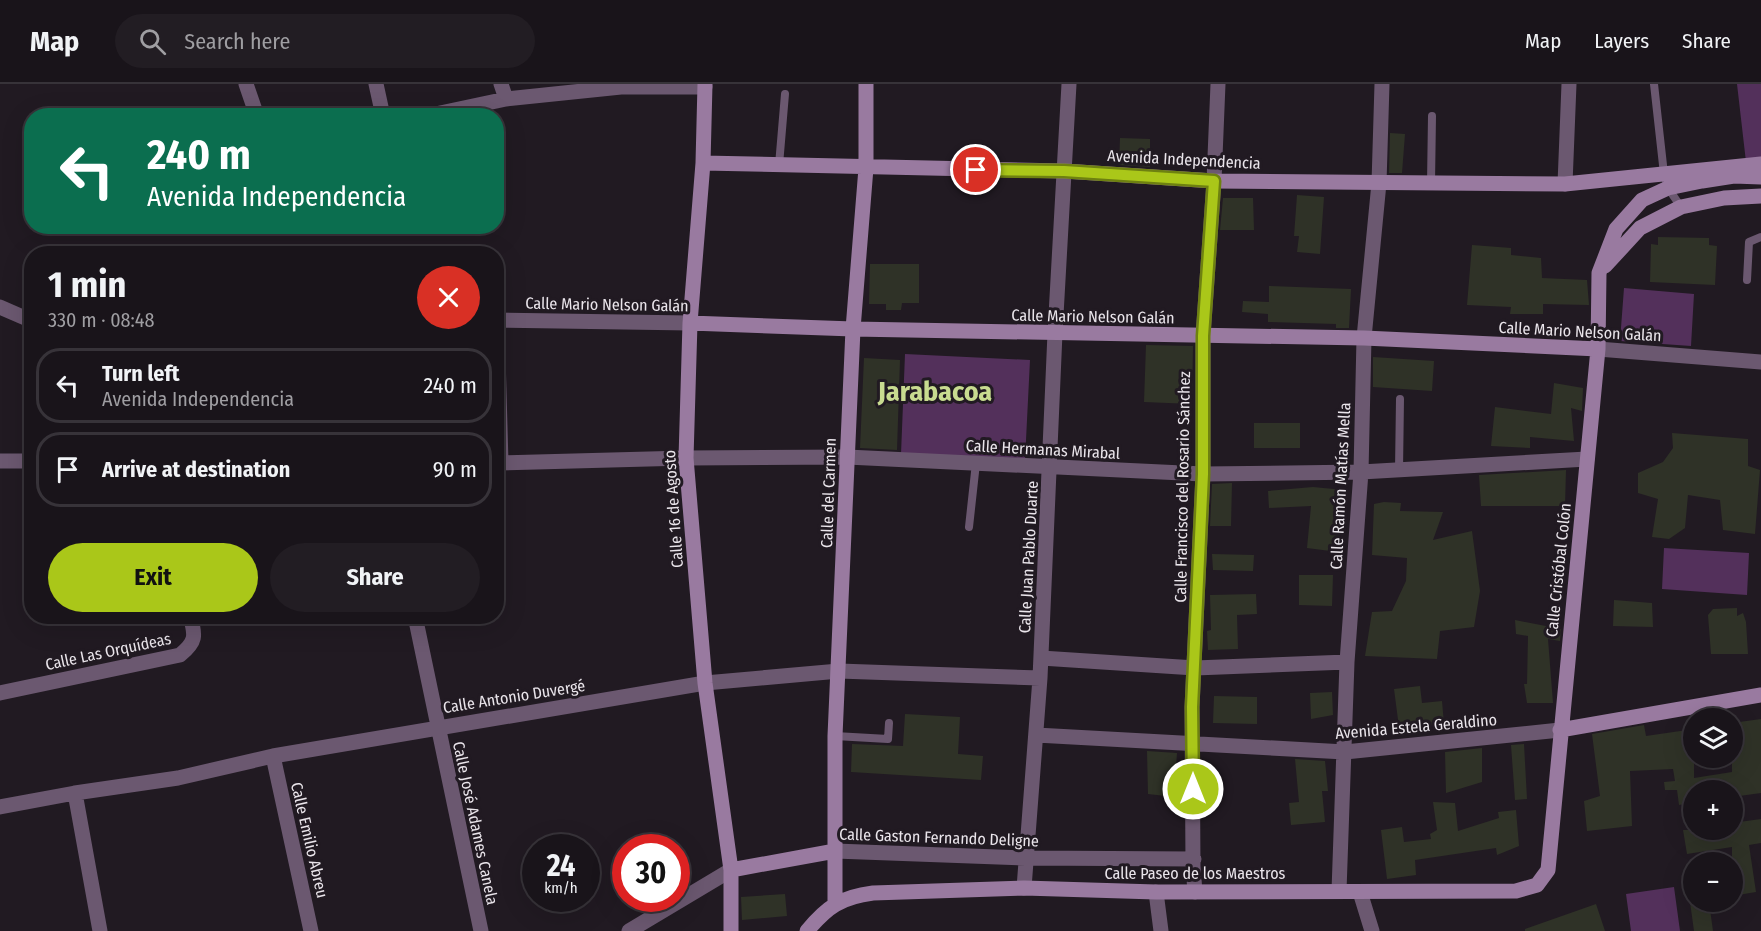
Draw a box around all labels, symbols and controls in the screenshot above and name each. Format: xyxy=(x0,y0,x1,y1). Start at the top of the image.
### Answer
search box xyxy=(115,14,535,68)
text: Map xyxy=(30,25,79,58)
icon: search xyxy=(136,25,169,58)
text: Search here xyxy=(184,28,290,55)
text: Map xyxy=(1525,28,1561,54)
text: Layers xyxy=(1594,28,1649,54)
text: Share xyxy=(1682,28,1731,54)
text: 240 m xyxy=(147,130,251,180)
icon: left xyxy=(48,132,126,210)
pin xyxy=(950,144,1001,195)
street label: Avenida Independencia xyxy=(1107,146,1261,173)
icon: arrive xyxy=(959,153,992,186)
text: Avenida Independencia xyxy=(147,181,406,213)
text: 1 min xyxy=(48,263,126,307)
button: close xyxy=(417,266,480,329)
street label: Calle Mario Nelson Galán xyxy=(525,294,689,315)
street label: Calle Mario Nelson Galán xyxy=(1011,306,1175,327)
text: 330 m · 08:48 xyxy=(48,308,154,332)
street label: Calle Mario Nelson Galán xyxy=(1498,318,1662,345)
text: Turn left xyxy=(102,360,180,387)
icon: left xyxy=(51,369,84,402)
street label: Calle Francisco del Rosario Sánchez xyxy=(1171,371,1194,603)
text: 240 m xyxy=(424,372,477,399)
district label: Jarabacoa xyxy=(877,375,992,408)
text: Avenida Independencia xyxy=(102,387,294,411)
street label: Calle Ramón Matías Mella xyxy=(1327,402,1354,570)
street label: Calle Hermanas Mirabal xyxy=(965,436,1121,463)
street label: Calle del Carmen xyxy=(817,438,840,548)
street label: Calle 16 de Agosto xyxy=(660,449,687,569)
icon: arrive xyxy=(51,453,84,486)
text: Arrive at destination xyxy=(102,456,290,483)
text: 90 m xyxy=(433,456,477,483)
street label: Calle Juan Pablo Duarte xyxy=(1015,480,1042,634)
street label: Calle Cristóbal Colón xyxy=(1542,502,1575,638)
button: Exit xyxy=(48,543,258,612)
button: Share xyxy=(270,543,480,612)
street label: Calle Las Orquídeas xyxy=(44,629,173,674)
street label: Calle Antonio Duvergé xyxy=(442,676,587,717)
map controls xyxy=(1683,708,1743,912)
button: layers xyxy=(1683,708,1743,768)
street label: Avenida Estela Geraldino xyxy=(1334,710,1498,743)
street label: Calle José Adames Canela xyxy=(449,740,502,907)
position arrow xyxy=(1161,757,1225,821)
street label: Calle Emilio Abreu xyxy=(287,780,332,900)
button: + xyxy=(1683,780,1743,840)
street label: Calle Gaston Fernando Deligne xyxy=(839,825,1039,850)
speed limit sign: 30 xyxy=(612,834,690,912)
text: 24 xyxy=(547,848,575,884)
button: − xyxy=(1683,852,1743,912)
street label: Calle Paseo de los Maestros xyxy=(1105,864,1286,883)
text: km/h xyxy=(544,879,578,897)

